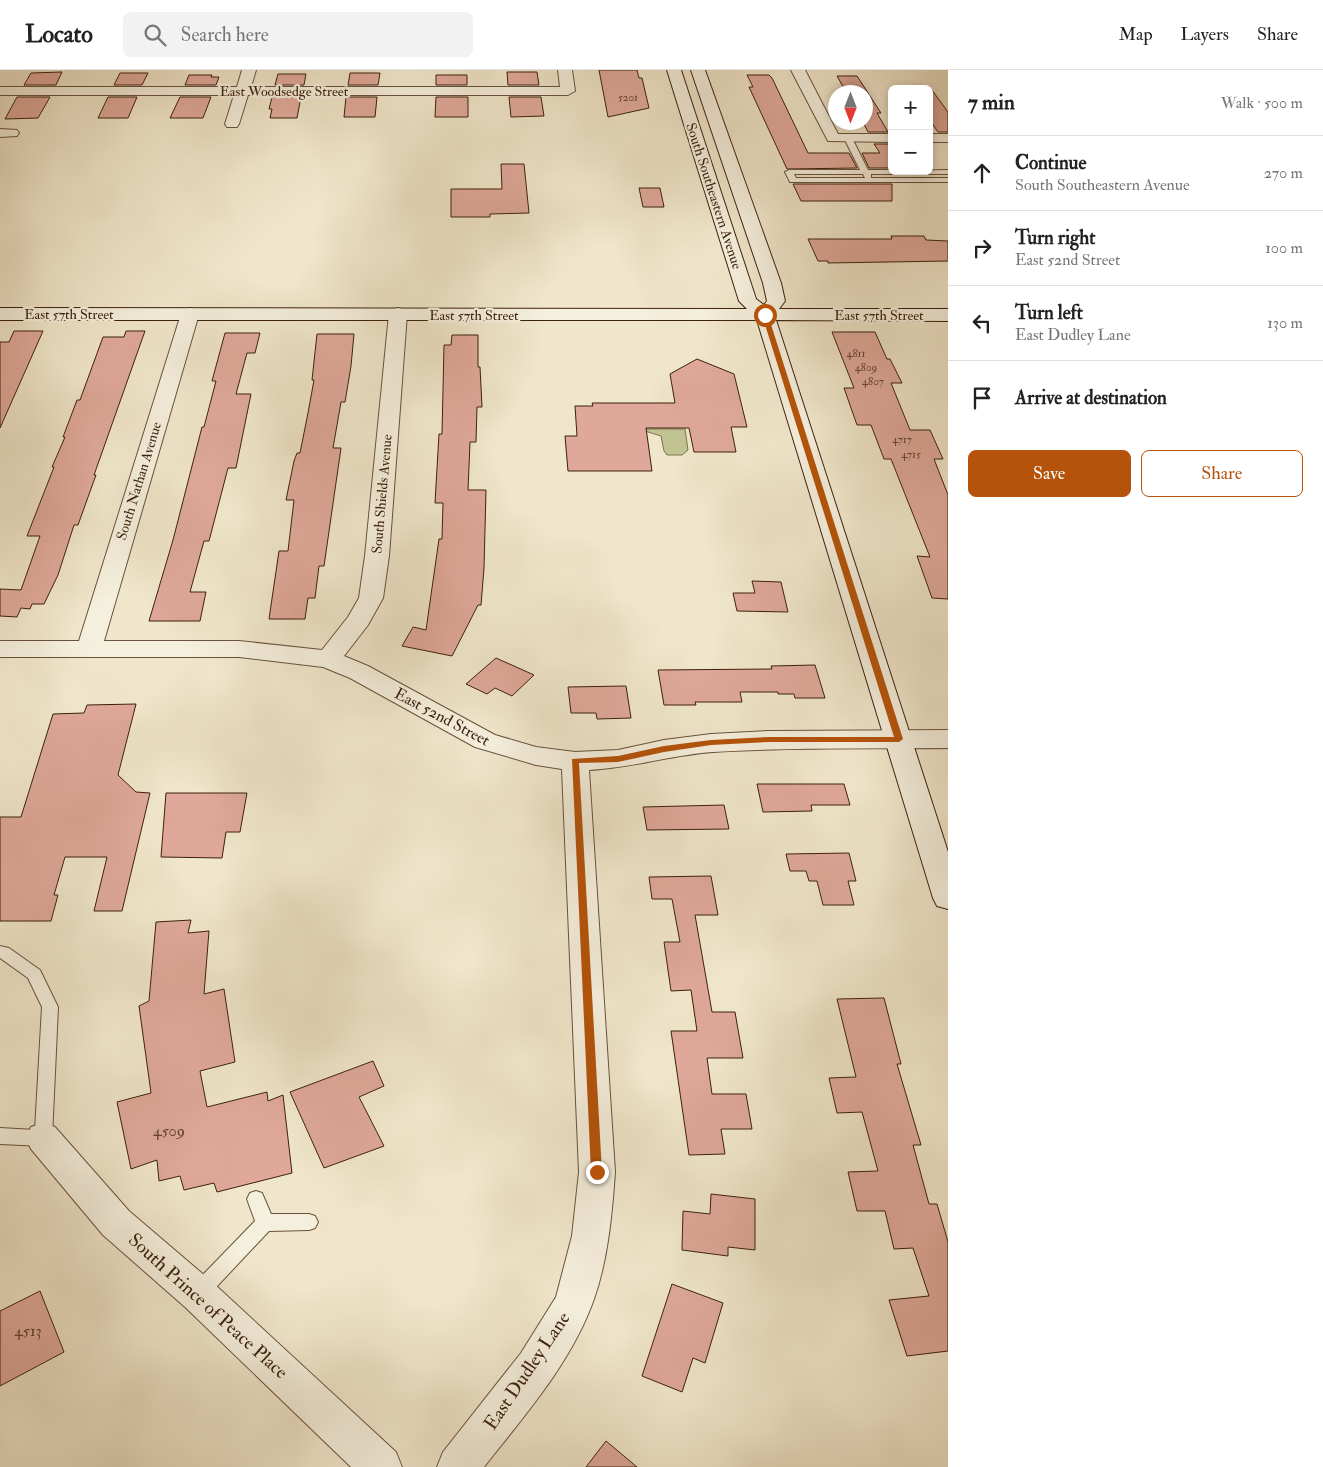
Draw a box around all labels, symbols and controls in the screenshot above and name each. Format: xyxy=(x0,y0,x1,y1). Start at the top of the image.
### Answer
search box xyxy=(123,12,473,57)
text: Locato xyxy=(25,19,93,50)
icon: search xyxy=(141,21,169,49)
text: Search here xyxy=(181,23,269,47)
text: Map xyxy=(1119,23,1153,46)
text: Layers xyxy=(1181,23,1229,46)
text: Share xyxy=(1257,23,1298,46)
street label: East Woodsedge Street xyxy=(220,83,349,100)
north arrow xyxy=(828,85,873,130)
map controls xyxy=(888,85,933,175)
button: + xyxy=(888,85,933,130)
text: 7 min xyxy=(968,89,1015,116)
house number: 5201 xyxy=(618,91,638,104)
text: Walk · 500 m xyxy=(1221,93,1303,113)
street label: South Southeastern Avenue xyxy=(682,121,746,271)
button: − xyxy=(888,130,933,175)
text: Continue xyxy=(1015,151,1086,175)
icon: ahead xyxy=(968,159,996,187)
text: 270 m xyxy=(1264,163,1303,183)
text: South Southeastern Avenue xyxy=(1015,175,1190,195)
text: Turn right xyxy=(1015,226,1095,250)
icon: right xyxy=(968,234,996,262)
text: 100 m xyxy=(1265,238,1303,258)
text: East 52nd Street xyxy=(1015,250,1120,270)
text: Turn left xyxy=(1015,301,1083,325)
route start xyxy=(754,304,777,327)
street label: East 57th Street xyxy=(24,306,114,323)
street label: East 57th Street xyxy=(429,307,519,324)
street label: East 57th Street xyxy=(834,307,924,324)
icon: left xyxy=(968,309,996,337)
text: 130 m xyxy=(1267,313,1303,333)
text: East Dudley Lane xyxy=(1015,325,1131,345)
house number: 4811 xyxy=(847,347,866,360)
house number: 4809 xyxy=(855,361,877,374)
house number: 4807 xyxy=(862,375,884,388)
icon: arrive xyxy=(968,384,996,412)
text: Arrive at destination xyxy=(1015,386,1167,410)
street label: South Nathan Avenue xyxy=(113,420,165,542)
street label: South Shields Avenue xyxy=(368,433,396,554)
house number: 4717 xyxy=(892,433,912,446)
house number: 4715 xyxy=(901,448,921,461)
button: Save xyxy=(968,450,1131,497)
button: Share xyxy=(1141,450,1303,497)
street label: East 52nd Street xyxy=(391,683,493,751)
house number: 4509 xyxy=(153,1121,185,1141)
route end xyxy=(586,1161,609,1184)
street label: South Prince of Peace Place xyxy=(123,1228,293,1384)
street label: East Dudley Lane xyxy=(479,1307,575,1435)
house number: 4513 xyxy=(14,1321,42,1341)

